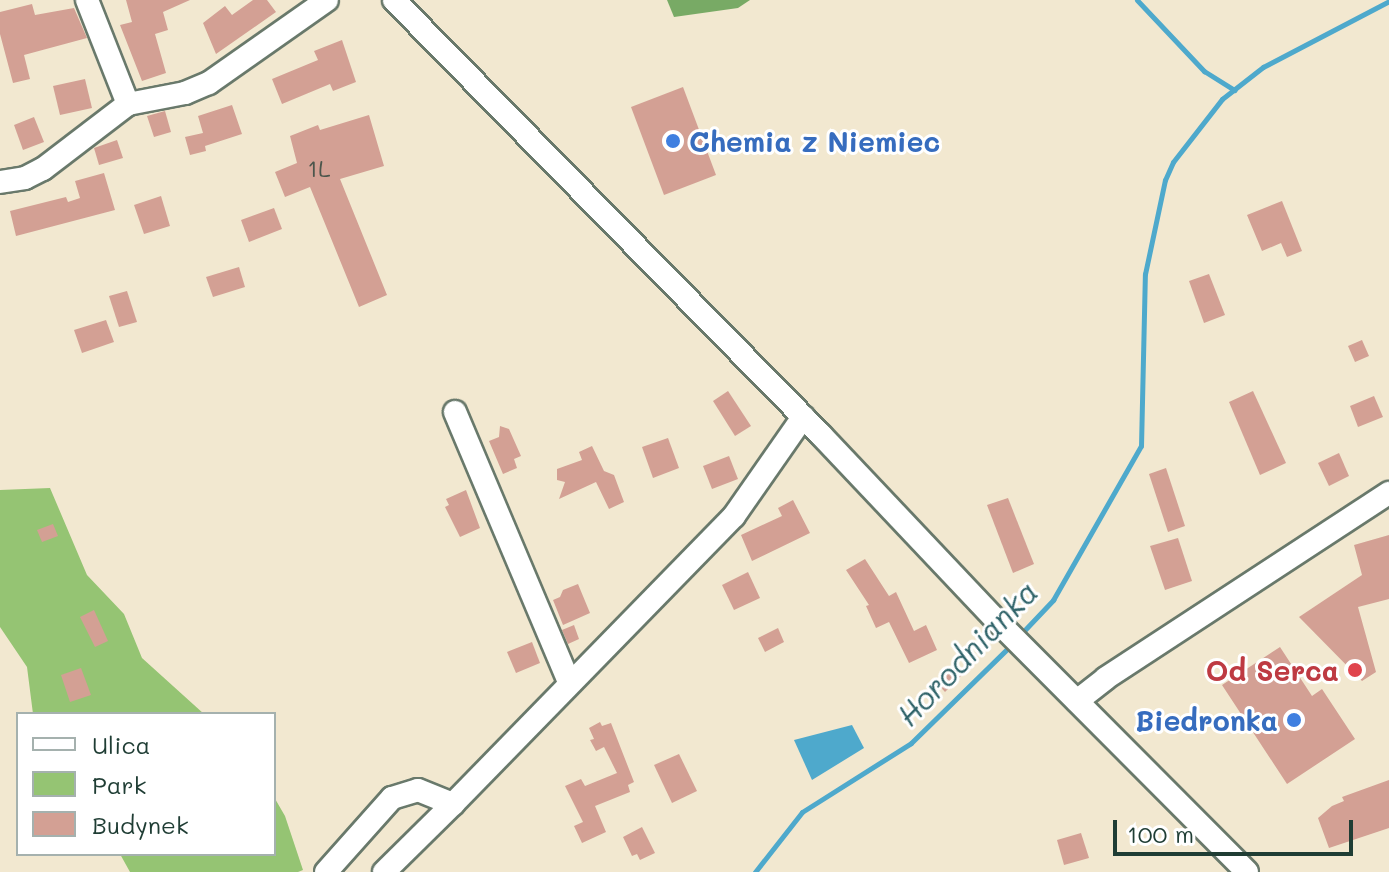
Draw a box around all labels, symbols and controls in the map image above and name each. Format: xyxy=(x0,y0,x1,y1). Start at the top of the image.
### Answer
place label: Chemia z Niemiec xyxy=(689,124,940,158)
marker: Chemia z Niemiec xyxy=(664,132,682,150)
house number: 1L xyxy=(307,154,331,182)
water label: Horodnianka xyxy=(889,573,1045,733)
place label: Od Serca xyxy=(1206,653,1339,687)
marker: Od Serca xyxy=(1346,661,1364,679)
place label: Biedronka xyxy=(1135,703,1278,737)
marker: Biedronka xyxy=(1285,711,1303,729)
legend xyxy=(16,712,276,856)
text: Ulica xyxy=(92,729,150,760)
text: Park xyxy=(92,769,146,800)
scale bar xyxy=(1117,804,1357,854)
text: Budynek xyxy=(92,809,189,840)
text: 100 m xyxy=(1127,818,1194,849)

